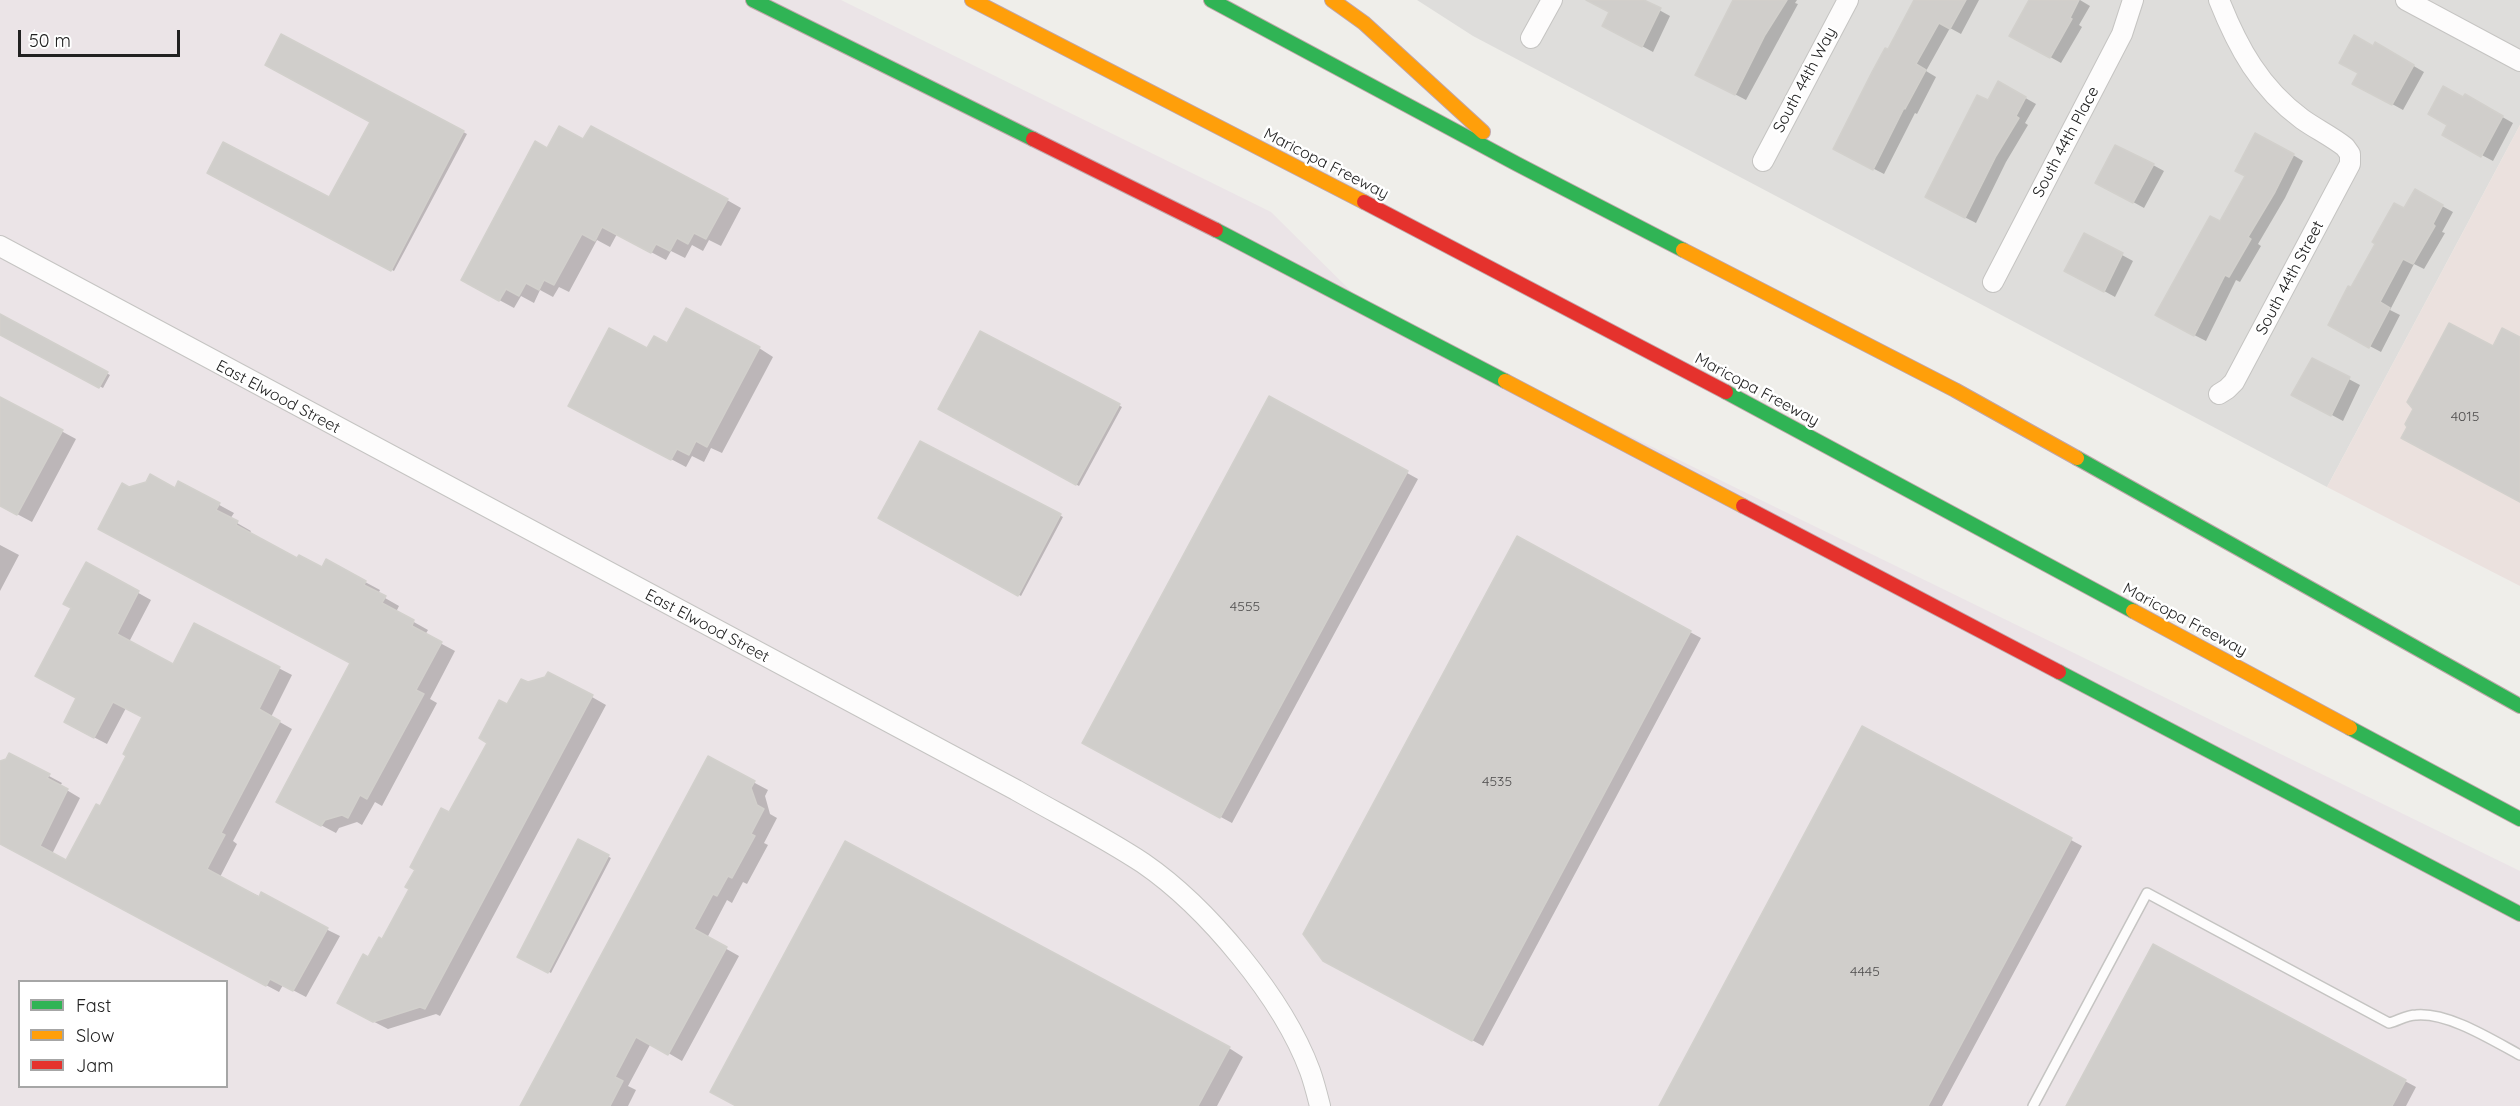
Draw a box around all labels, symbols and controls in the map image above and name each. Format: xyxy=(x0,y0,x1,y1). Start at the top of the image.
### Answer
scale bar xyxy=(21,18,183,56)
street label: South 44th Way xyxy=(1769,24,1841,136)
text: 50 m xyxy=(29,29,71,52)
street label: South 44th Place xyxy=(2029,83,2103,201)
street label: Maricopa Freeway xyxy=(1260,124,1392,204)
street label: South 44th Street xyxy=(2252,218,2328,338)
street label: Maricopa Freeway xyxy=(1692,349,1822,431)
street label: East Elwood Street xyxy=(213,356,343,438)
house number: 4015 xyxy=(2451,409,2479,425)
street label: Maricopa Freeway xyxy=(2120,579,2250,661)
street label: East Elwood Street xyxy=(642,585,772,667)
house number: 4555 xyxy=(1230,599,1260,615)
house number: 4535 xyxy=(1482,774,1512,790)
house number: 4445 xyxy=(1850,964,1880,980)
legend xyxy=(18,980,228,1088)
text: Fast xyxy=(76,994,111,1017)
text: Slow xyxy=(76,1024,114,1047)
text: Jam xyxy=(76,1054,114,1077)

